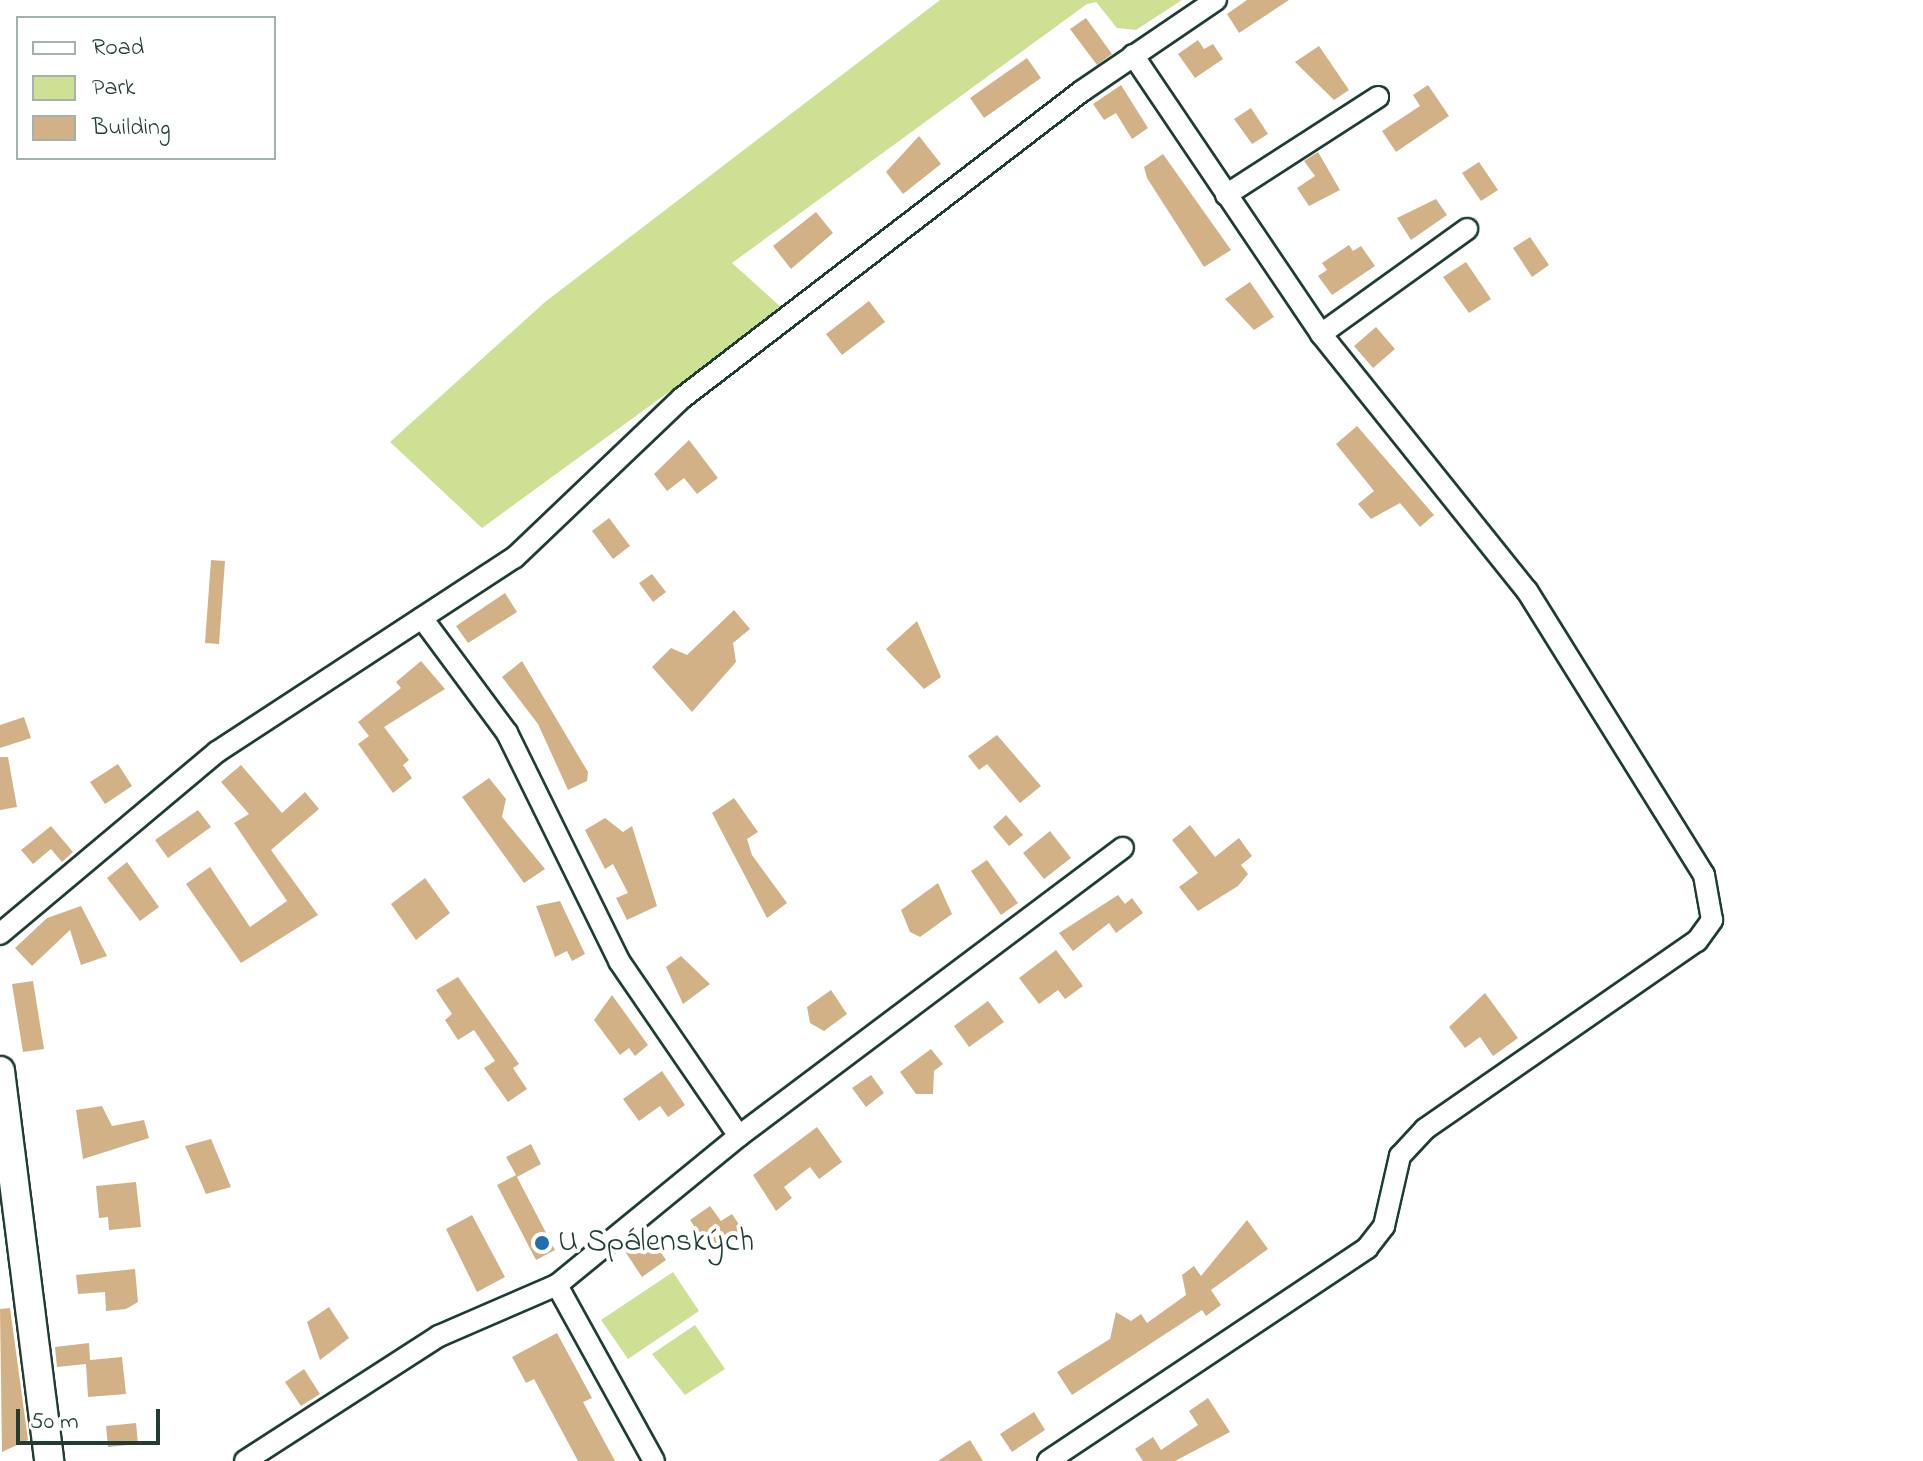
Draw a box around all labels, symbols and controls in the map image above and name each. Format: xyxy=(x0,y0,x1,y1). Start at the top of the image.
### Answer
legend xyxy=(16,16,276,160)
text: Road xyxy=(92,31,144,66)
text: Park xyxy=(92,71,135,106)
text: Building xyxy=(92,111,171,146)
place label: U Spálenských xyxy=(558,1224,754,1262)
marker: U Spálenských xyxy=(533,1234,551,1252)
scale bar xyxy=(20,1393,164,1443)
text: 50 m xyxy=(30,1405,79,1440)

